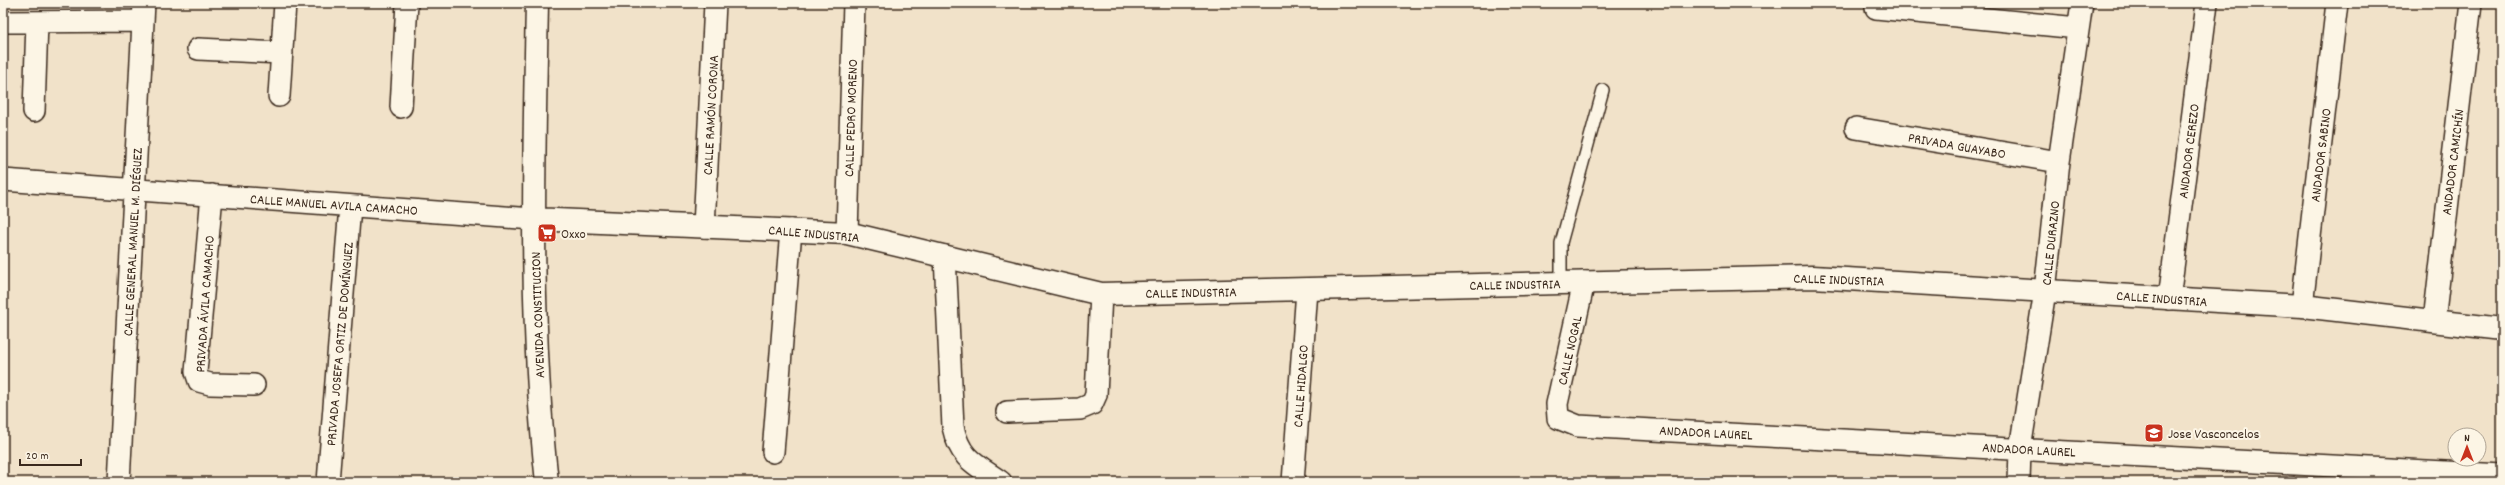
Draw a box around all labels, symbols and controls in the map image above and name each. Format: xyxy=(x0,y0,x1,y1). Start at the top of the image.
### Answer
street label: CALLE RAMÓN CORONA xyxy=(699,54,725,176)
street label: CALLE PEDRO MORENO xyxy=(840,59,864,177)
street label: ANDADOR CEREZO xyxy=(2174,103,2206,200)
street label: ANDADOR SABINO xyxy=(2306,107,2338,203)
street label: ANDADOR CAMICHÍN xyxy=(2438,108,2470,216)
street label: PRIVADA GUAYABO xyxy=(1906,129,2007,165)
street label: CALLE GENERAL MANUEL M. DIÉGUEZ xyxy=(119,147,149,337)
street label: CALLE MANUEL AVILA CAMACHO xyxy=(249,190,418,222)
street label: CALLE DURAZNO xyxy=(2038,200,2066,287)
street label: CALLE INDUSTRIA xyxy=(767,221,861,249)
supermarket icon: Oxxo xyxy=(536,222,558,244)
place label: Oxxo xyxy=(561,225,586,245)
street label: PRIVADA ÁVILA CAMACHO xyxy=(191,235,221,373)
street label: PRIVADA JOSEFA ORTIZ DE DOMÍNGUEZ xyxy=(322,241,360,447)
street label: AVENIDA CONSTITUCION xyxy=(527,251,551,379)
street label: CALLE INDUSTRIA xyxy=(1793,269,1885,293)
street label: CALLE INDUSTRIA xyxy=(1469,275,1561,297)
street label: CALLE INDUSTRIA xyxy=(1145,283,1237,305)
street label: CALLE INDUSTRIA xyxy=(2116,287,2208,313)
street label: CALLE NOGAL xyxy=(1553,313,1589,387)
street label: CALLE HIDALGO xyxy=(1289,344,1315,428)
street label: ANDADOR LAUREL xyxy=(1659,422,1753,446)
school or university icon: Jose Vasconcelos xyxy=(2143,422,2165,444)
place label: Jose Vasconcelos xyxy=(2168,425,2259,445)
north arrow xyxy=(2447,427,2487,467)
text: N xyxy=(2464,431,2470,447)
street label: ANDADOR LAUREL xyxy=(1982,439,2076,463)
scale bar xyxy=(20,441,81,467)
text: 20 m xyxy=(26,448,49,465)

